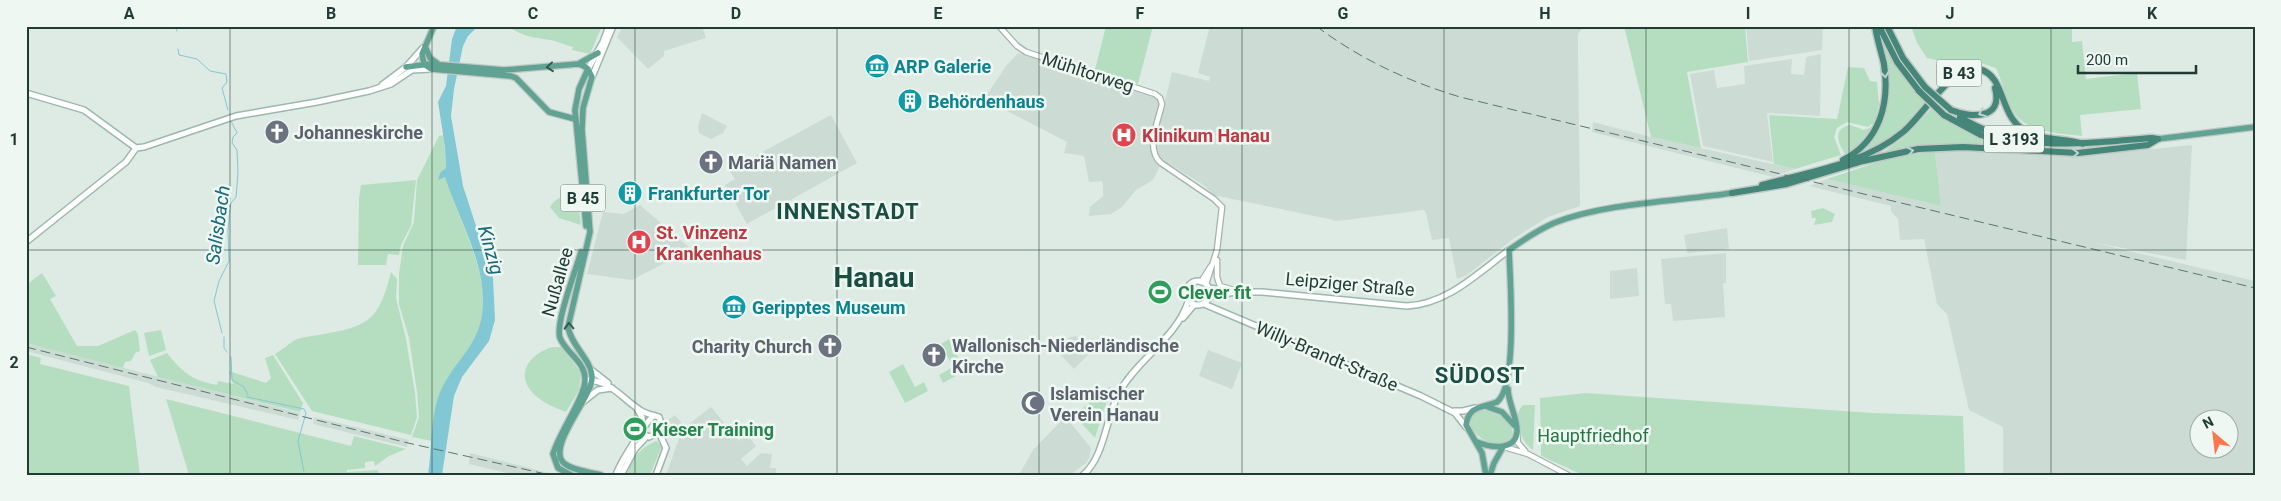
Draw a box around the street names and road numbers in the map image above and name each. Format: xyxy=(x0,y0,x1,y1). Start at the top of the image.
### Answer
street label: Mühltorweg xyxy=(1039,47,1137,97)
road number: B 43 xyxy=(1936,59,1982,86)
road number: L 3193 xyxy=(1984,126,2044,152)
road number: B 45 xyxy=(560,184,606,212)
street label: Nußallee xyxy=(537,245,577,319)
street label: Leipziger Straße xyxy=(1285,268,1415,300)
street label: Willy-Brandt-Straße xyxy=(1253,317,1401,395)

